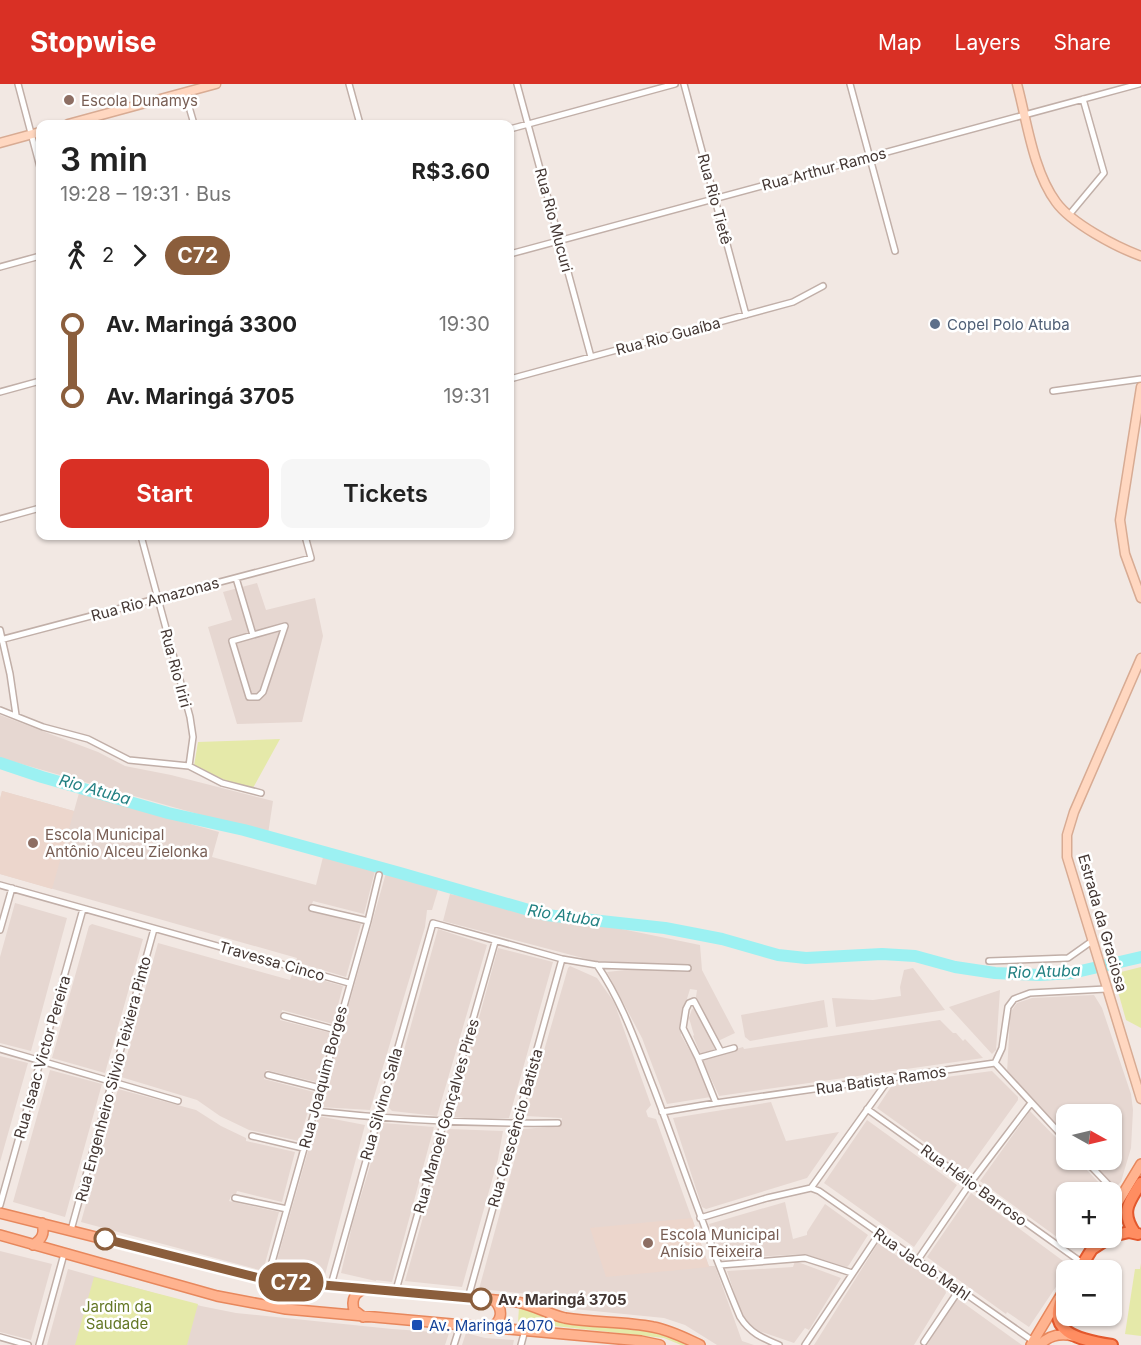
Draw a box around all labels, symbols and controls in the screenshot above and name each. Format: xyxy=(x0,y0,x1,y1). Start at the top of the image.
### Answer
text: Stopwise xyxy=(30,25,157,59)
text: Map xyxy=(878,30,922,55)
text: Layers xyxy=(955,30,1021,55)
text: Share xyxy=(1054,30,1111,55)
place label: Escola Dunamys xyxy=(81,91,198,110)
marker: Escola Dunamys xyxy=(62,93,76,107)
text: 3 min xyxy=(60,139,148,179)
street label: Rua Arthur Ramos xyxy=(760,143,888,195)
street label: Rua Rio Tietê xyxy=(694,152,736,246)
text: R$3.60 xyxy=(412,158,490,184)
street label: Rua Rio Mucuri xyxy=(531,166,577,274)
text: 19:28 – 19:31 · Bus xyxy=(60,182,231,206)
icon: walk xyxy=(60,239,93,272)
icon: forward xyxy=(123,239,156,272)
text: 2 xyxy=(102,243,114,267)
text: C72 xyxy=(177,243,218,268)
text: Av. Maringá 3300 xyxy=(106,311,297,337)
text: 19:30 xyxy=(439,312,490,336)
street label: Rua Rio Guaíba xyxy=(614,313,722,359)
place label: Copel Polo Atuba xyxy=(947,315,1070,334)
marker: Copel Polo Atuba xyxy=(928,317,942,331)
text: Av. Maringá 3705 xyxy=(106,383,295,409)
text: 19:31 xyxy=(443,384,490,408)
button: Start xyxy=(60,459,269,528)
button: Tickets xyxy=(281,459,490,528)
street label: Rua Rio Amazonas xyxy=(89,573,221,625)
street label: Rua Rio Iriri xyxy=(156,627,196,709)
water label: Rio Atuba xyxy=(57,769,133,809)
place label: Escola Municipal Antônio Alceu Zielonka xyxy=(45,825,208,861)
marker: Escola Municipal Antônio Alceu Zielonka xyxy=(26,836,40,850)
street label: Estrada da Graciosa xyxy=(1074,852,1132,994)
water label: Rio Atuba xyxy=(526,899,602,931)
street label: Travessa Cinco xyxy=(217,937,327,985)
street label: Rua Engenheiro Silvio Teixiera Pinto xyxy=(71,954,155,1204)
water label: Rio Atuba xyxy=(1007,960,1081,982)
street label: Rua Isaac Victor Pereira xyxy=(10,973,74,1141)
street label: Rua Joaquim Borges xyxy=(295,1004,351,1150)
street label: Rua Manoel Gonçalves Pires xyxy=(409,1016,483,1216)
street label: Rua Silvino Salla xyxy=(356,1046,406,1162)
street label: Rua Crescêncio Batista xyxy=(483,1047,547,1209)
street label: Rua Batista Ramos xyxy=(815,1061,948,1099)
north arrow xyxy=(1056,1104,1122,1170)
map controls xyxy=(1056,1104,1122,1326)
street label: Rua Hélio Barroso xyxy=(917,1140,1031,1230)
button: + xyxy=(1056,1182,1122,1248)
street label: Rua Jacob Mahl xyxy=(870,1224,974,1304)
place label: Escola Municipal Anísio Teixeira xyxy=(660,1225,779,1261)
unlabelled marker xyxy=(94,1228,116,1250)
marker: Escola Municipal Anísio Teixeira xyxy=(641,1236,655,1250)
button: − xyxy=(1056,1260,1122,1326)
line badge: C72 xyxy=(256,1262,326,1302)
text: C72 xyxy=(271,1270,311,1295)
marker: Av. Maringá 3705 xyxy=(470,1288,492,1310)
place label: Av. Maringá 3705 xyxy=(498,1290,627,1309)
park label: Jardim da Saudade xyxy=(82,1297,152,1333)
place label: Av. Maringá 4070 xyxy=(429,1316,553,1335)
marker: Av. Maringá 4070 xyxy=(410,1318,424,1332)

